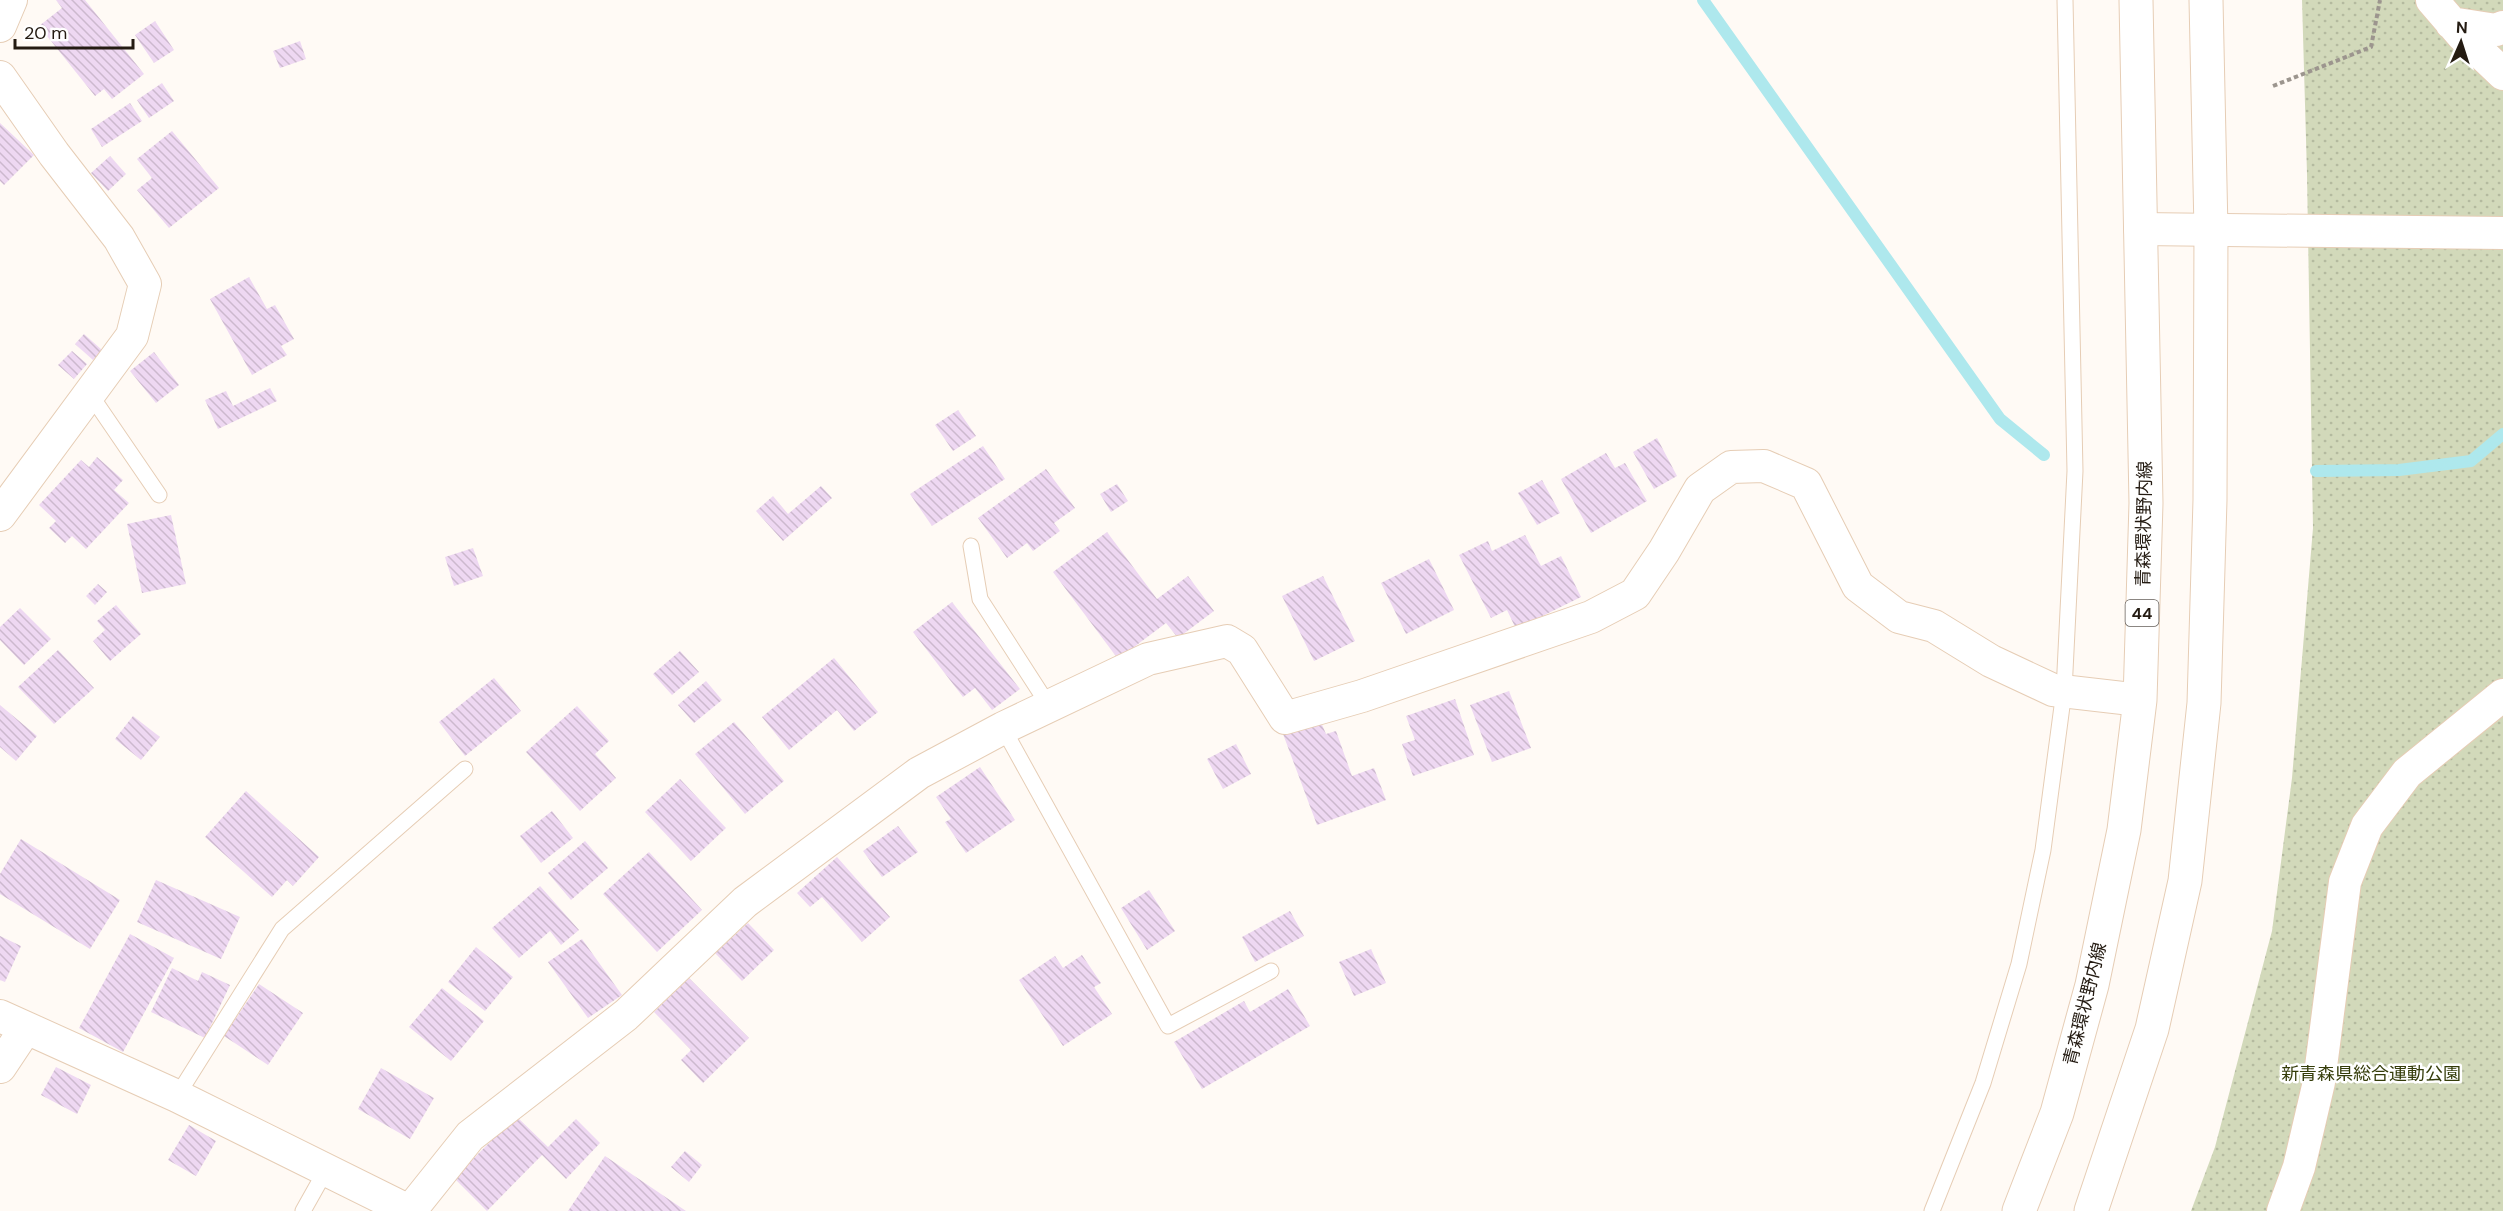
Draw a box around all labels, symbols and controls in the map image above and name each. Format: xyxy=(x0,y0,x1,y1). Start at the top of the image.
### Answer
scale bar xyxy=(15,12,134,50)
north arrow xyxy=(2431,12,2491,72)
text: N xyxy=(2455,17,2468,38)
text: 20 m xyxy=(24,21,67,45)
street label: 青森環状野内線 xyxy=(2131,461,2157,587)
road number: 44 xyxy=(2126,600,2158,626)
street label: 青森環状野内線 xyxy=(2058,940,2112,1068)
park label: 新青森県総合運動公園 xyxy=(2281,1062,2461,1086)

